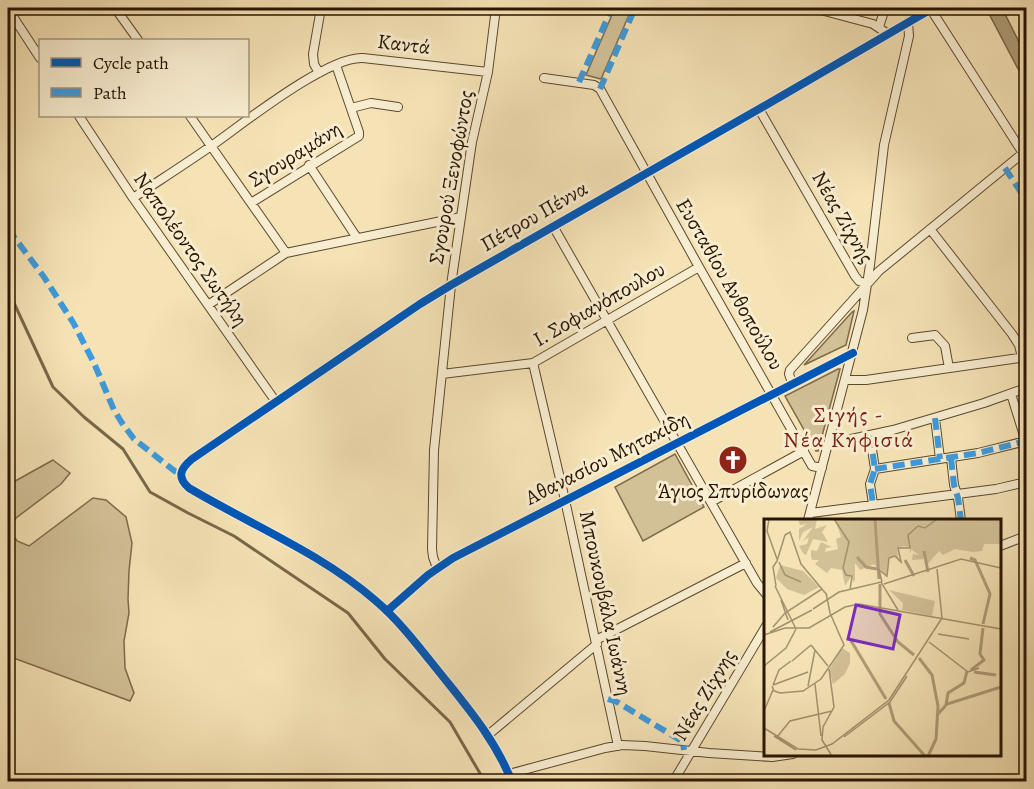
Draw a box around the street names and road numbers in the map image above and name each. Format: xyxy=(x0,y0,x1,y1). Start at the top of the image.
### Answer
street label: Καντά xyxy=(376,27,432,61)
street label: Σγουρού Ξενοφώντος xyxy=(422,88,480,266)
street label: Σγουραμάνη xyxy=(243,114,347,194)
street label: Ναπολέοντος Σωτήλη xyxy=(127,166,255,332)
street label: Νέας Ζίχνης xyxy=(805,166,881,268)
street label: Πέτρου Πέννα xyxy=(475,174,593,258)
street label: Ευσταθίου Ανθοπούλου xyxy=(669,193,791,375)
street label: Ι. Σοφιανόπουλου xyxy=(528,255,670,353)
street label: Αθανασίου Μητακίδη xyxy=(519,405,694,512)
street label: Μπουκουβάλα Ιωάννη xyxy=(573,508,639,698)
street label: Νέας Ζίχνης xyxy=(666,644,742,746)

